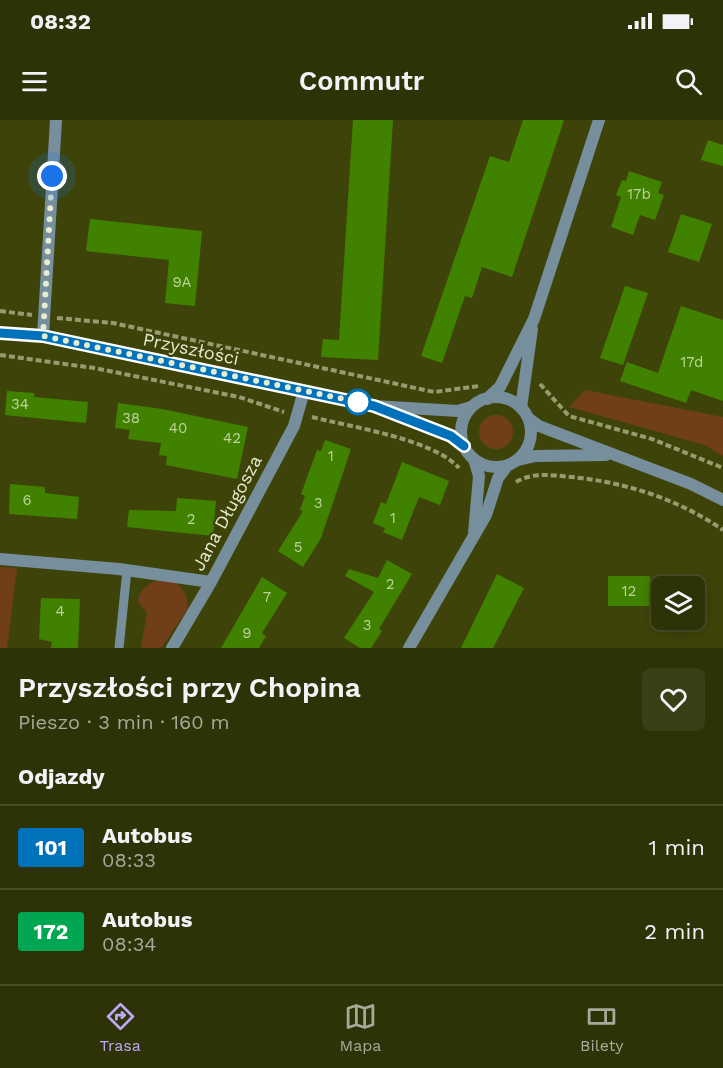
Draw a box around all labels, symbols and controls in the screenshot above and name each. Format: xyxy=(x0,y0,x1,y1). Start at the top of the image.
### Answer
text: 08:32 xyxy=(30,9,91,34)
icon: menu xyxy=(18,65,51,98)
text: Commutr xyxy=(299,65,424,97)
icon: search xyxy=(672,65,705,98)
your location xyxy=(37,161,67,191)
house number: 17b xyxy=(627,185,651,203)
house number: 9A xyxy=(172,273,192,291)
street label: Przyszłości xyxy=(141,328,241,369)
house number: 17d xyxy=(680,353,704,371)
unlabelled marker xyxy=(345,389,371,415)
house number: 34 xyxy=(11,395,29,413)
house number: 38 xyxy=(122,409,140,427)
house number: 40 xyxy=(169,419,187,437)
house number: 42 xyxy=(223,429,241,447)
house number: 1 xyxy=(328,447,334,465)
street label: Jana Długosza xyxy=(187,452,266,574)
house number: 6 xyxy=(22,491,32,509)
house number: 3 xyxy=(314,494,322,512)
house number: 1 xyxy=(390,509,396,527)
house number: 2 xyxy=(187,510,195,528)
house number: 5 xyxy=(294,538,302,556)
house number: 2 xyxy=(386,575,394,593)
map controls xyxy=(651,576,705,630)
button: layers xyxy=(651,576,705,630)
house number: 12 xyxy=(622,582,636,600)
house number: 7 xyxy=(263,588,271,606)
house number: 4 xyxy=(55,602,65,620)
house number: 3 xyxy=(363,616,371,634)
house number: 9 xyxy=(242,624,252,642)
button: heart xyxy=(642,668,705,731)
text: Przyszłości przy Chopina xyxy=(18,671,361,704)
text: Pieszo · 3 min · 160 m xyxy=(18,710,230,734)
text: Odjazdy xyxy=(18,764,105,789)
text: Autobus xyxy=(102,823,192,848)
text: 101 xyxy=(35,835,67,860)
text: 1 min xyxy=(648,835,705,860)
text: 08:33 xyxy=(102,848,156,872)
text: Autobus xyxy=(102,907,192,932)
text: 172 xyxy=(34,919,68,944)
text: 2 min xyxy=(644,919,705,944)
text: 08:34 xyxy=(102,932,157,956)
tab: Trasa xyxy=(99,1000,141,1055)
tab: Mapa xyxy=(340,1000,381,1055)
tab: Bilety xyxy=(580,1000,624,1055)

